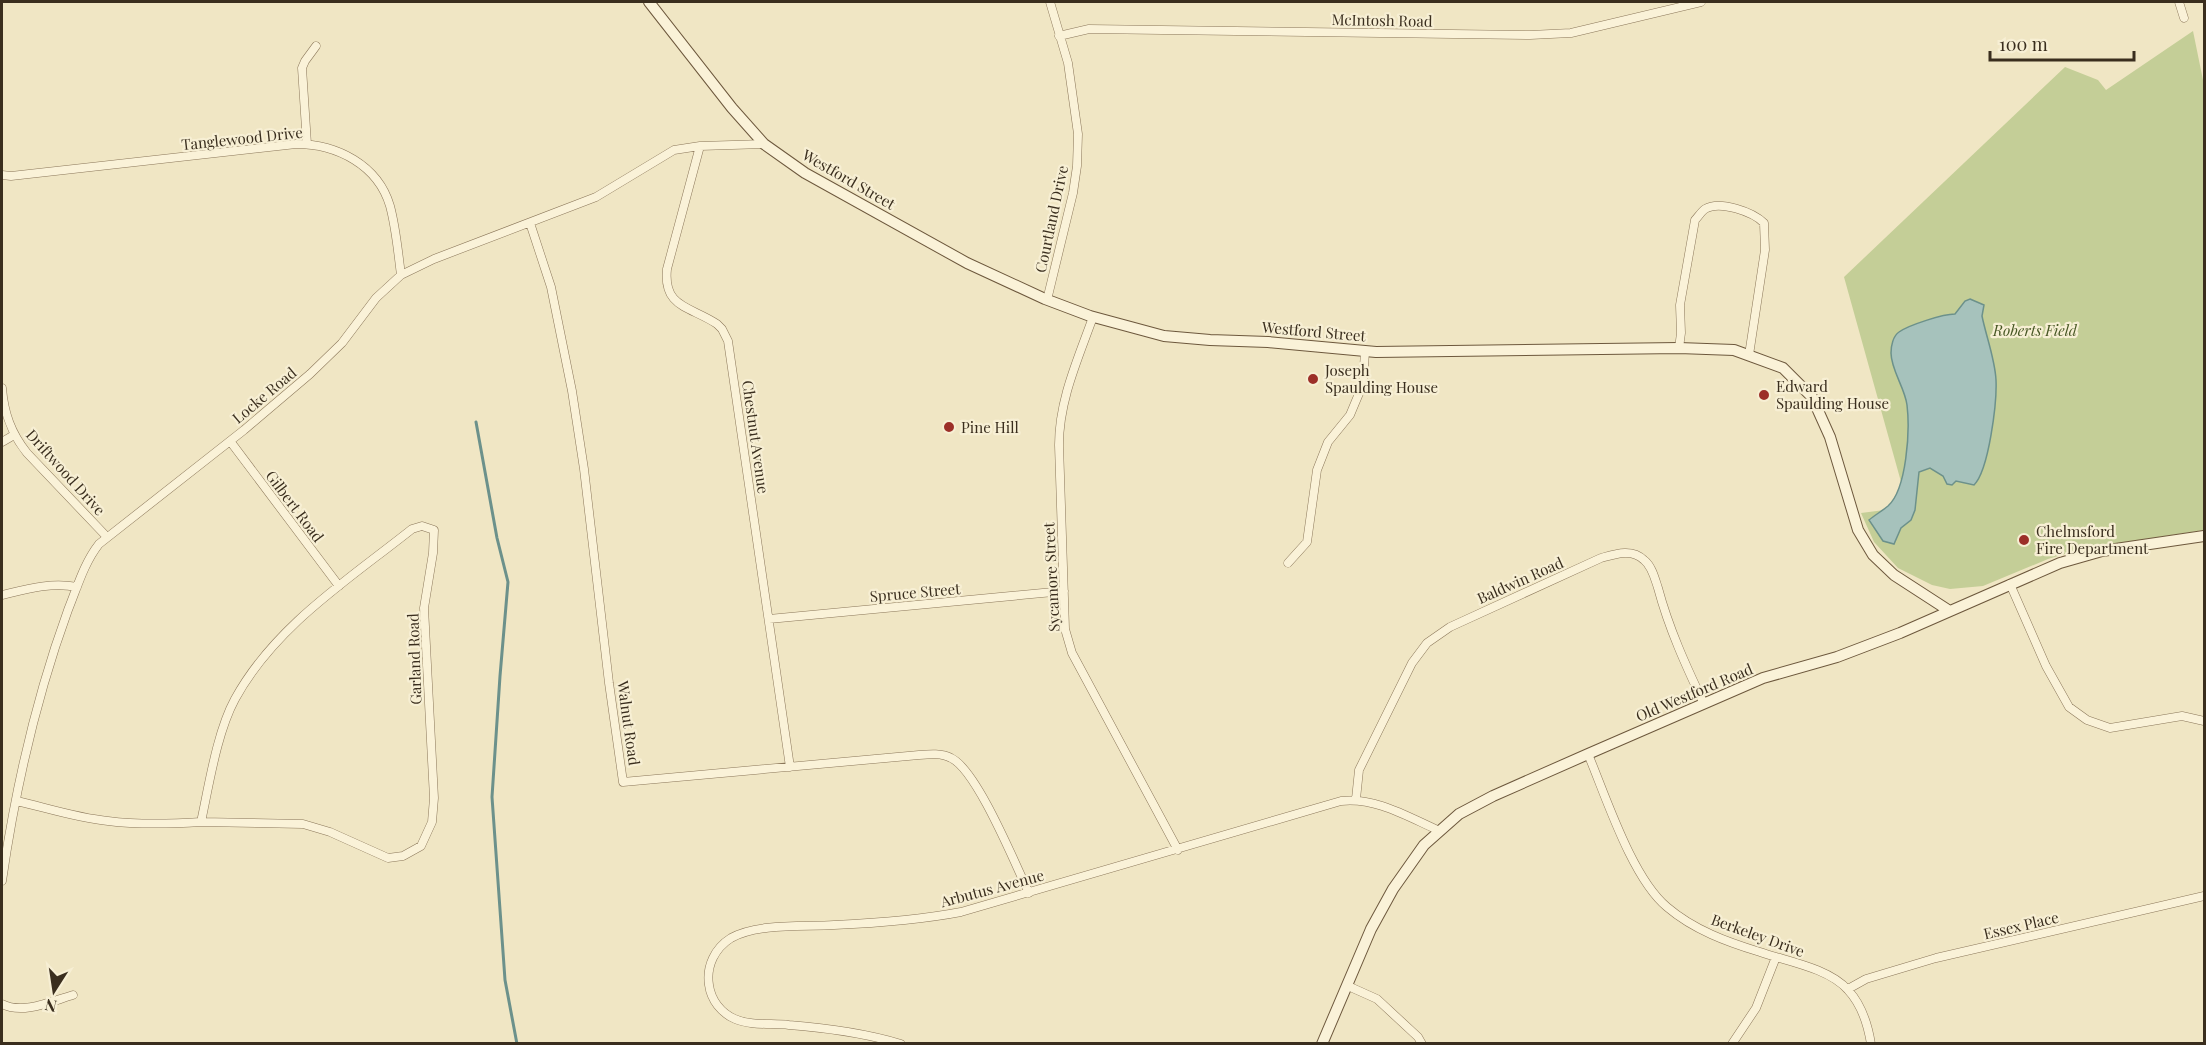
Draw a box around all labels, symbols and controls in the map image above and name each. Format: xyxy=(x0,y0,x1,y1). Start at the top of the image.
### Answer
street label: McIntosh Road xyxy=(1331,9,1433,31)
scale bar xyxy=(1990,24,2134,62)
text: 100 m xyxy=(1999,32,2048,56)
street label: Tanglewood Drive xyxy=(180,122,304,154)
street label: Westford Street xyxy=(798,144,900,214)
street label: Courtland Drive xyxy=(1030,164,1072,274)
street label: Westford Street xyxy=(1260,316,1367,346)
park label: Roberts Field xyxy=(1992,320,2078,340)
place label: Joseph Spaulding House xyxy=(1324,360,1438,397)
street label: Locke Road xyxy=(228,362,300,428)
marker: Joseph Spaulding House xyxy=(1306,372,1320,386)
place label: Edward Spaulding House xyxy=(1776,376,1889,413)
street label: Chestnut Avenue xyxy=(738,379,774,495)
marker: Edward Spaulding House xyxy=(1757,388,1771,402)
place label: Pine Hill xyxy=(961,417,1019,437)
marker: Pine Hill xyxy=(942,420,956,434)
street label: Driftwood Drive xyxy=(22,425,110,519)
street label: Gilbert Road xyxy=(261,466,329,546)
street label: Sycamore Street xyxy=(1038,521,1064,632)
place label: Chelmsford Fire Department xyxy=(2036,521,2149,558)
marker: Chelmsford Fire Department xyxy=(2017,533,2031,547)
street label: Baldwin Road xyxy=(1474,552,1567,608)
street label: Spruce Street xyxy=(869,578,962,606)
street label: Garland Road xyxy=(402,613,426,705)
street label: Old Westford Road xyxy=(1633,658,1756,726)
street label: Walnut Road xyxy=(613,678,645,767)
street label: Arbutus Avenue xyxy=(937,865,1046,912)
street label: Essex Place xyxy=(1981,907,2061,943)
street label: Berkeley Drive xyxy=(1709,909,1807,961)
north arrow xyxy=(24,961,84,1021)
text: N xyxy=(43,995,59,1018)

